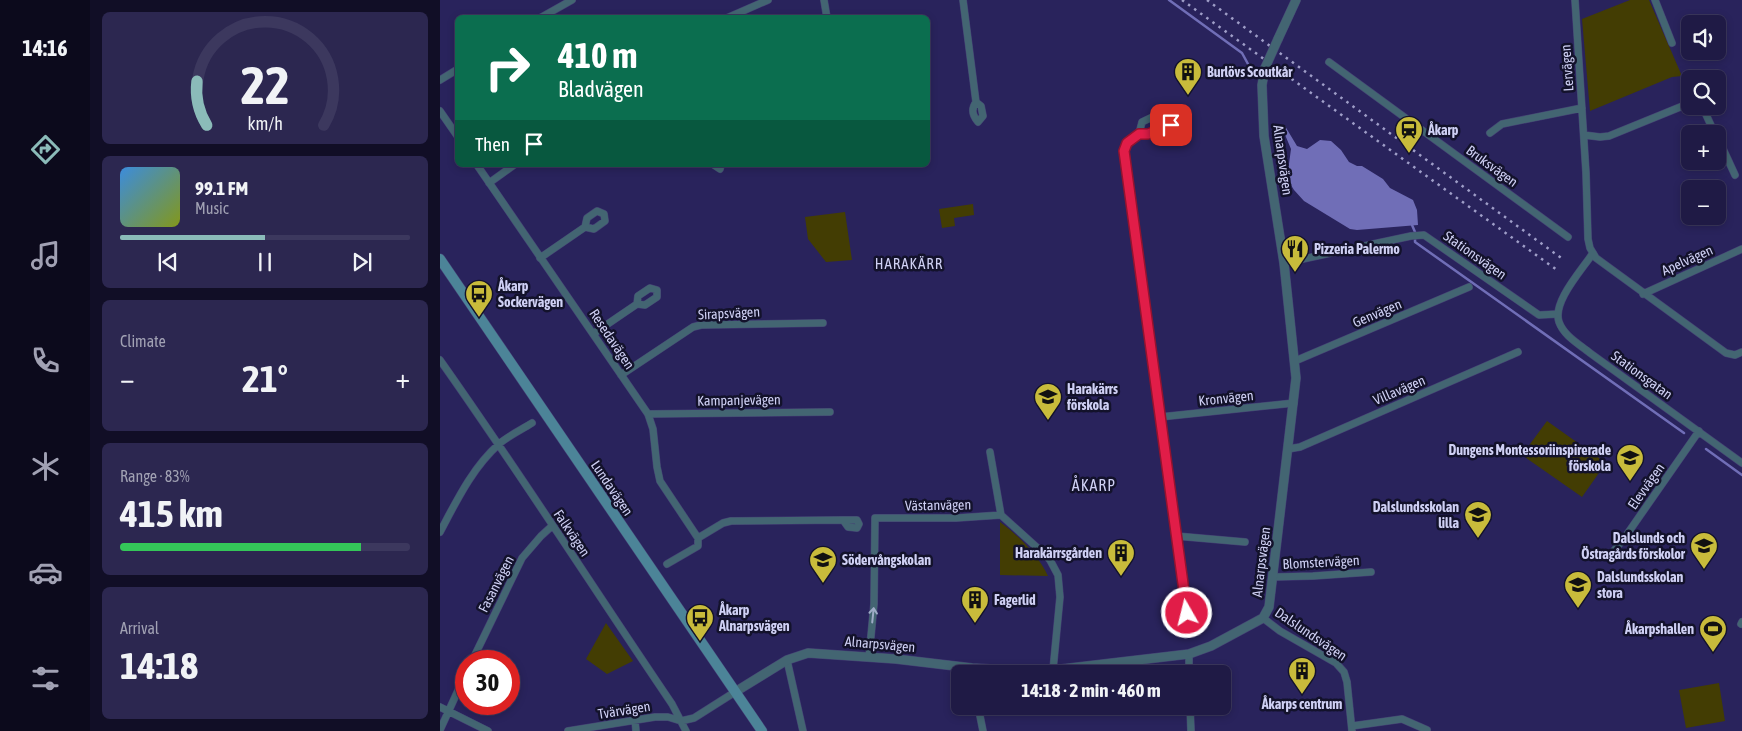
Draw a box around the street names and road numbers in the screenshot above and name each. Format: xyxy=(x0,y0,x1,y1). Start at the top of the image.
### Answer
street label: Lervägen xyxy=(1557,44,1577,92)
street label: Alnarpsvägen xyxy=(1270,124,1296,196)
street label: Bruksvägen xyxy=(1463,142,1521,190)
street label: Stationsvägen xyxy=(1441,228,1509,282)
street label: Apelvägen xyxy=(1659,242,1715,278)
street label: Genvägen xyxy=(1350,296,1404,330)
street label: Sirapsvägen xyxy=(698,303,760,323)
street label: Resedavägen xyxy=(586,306,638,372)
street label: Stationsgatan xyxy=(1608,347,1676,403)
street label: Villavägen xyxy=(1371,372,1427,408)
street label: Kronvägen xyxy=(1198,387,1254,409)
street label: Kampanjevägen xyxy=(697,391,781,409)
street label: Lundavägen xyxy=(588,457,636,519)
street label: Elevvägen xyxy=(1624,460,1668,512)
street label: Västanvägen xyxy=(905,496,971,514)
street label: Falkvägen xyxy=(551,507,593,559)
street label: Alnarpsvägen xyxy=(1249,526,1273,598)
street label: Blomstervägen xyxy=(1282,552,1360,572)
street label: Fasanvägen xyxy=(475,553,517,615)
street label: Dalslundsvägen xyxy=(1272,604,1350,664)
street label: Alnarpsvägen xyxy=(844,633,916,655)
street label: Tvärvägen xyxy=(597,698,651,722)

